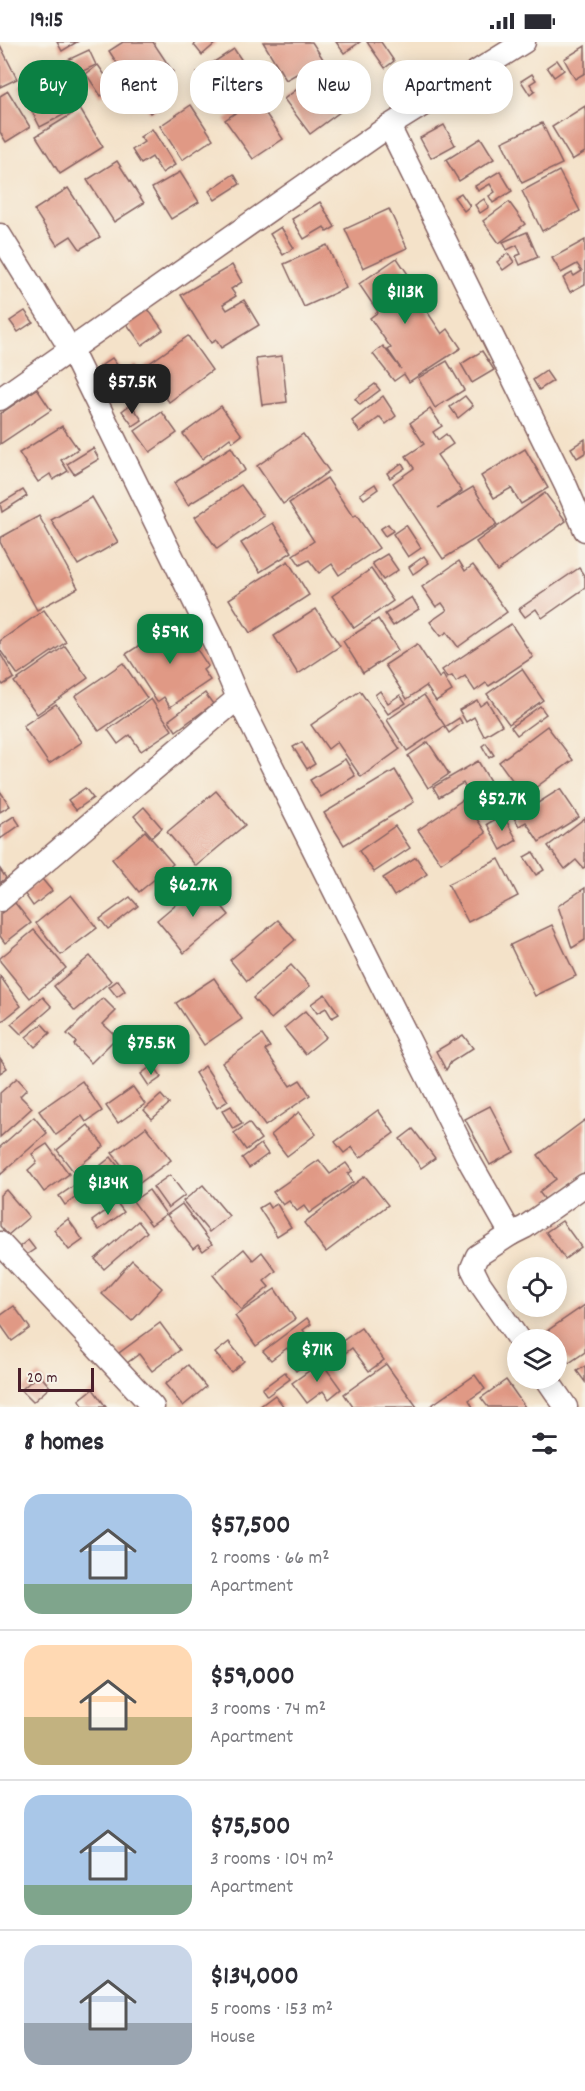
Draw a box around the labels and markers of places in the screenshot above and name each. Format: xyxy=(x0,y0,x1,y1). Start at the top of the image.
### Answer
pin: $113K xyxy=(363,274,447,325)
pin: $57.5K xyxy=(83,364,181,415)
pin: $59K xyxy=(134,614,206,665)
pin: $52.7K xyxy=(453,781,551,832)
pin: $62.7K xyxy=(144,867,242,918)
pin: $75.5K xyxy=(102,1025,200,1076)
pin: $134K xyxy=(66,1165,150,1216)
pin: $71K xyxy=(281,1332,353,1383)

